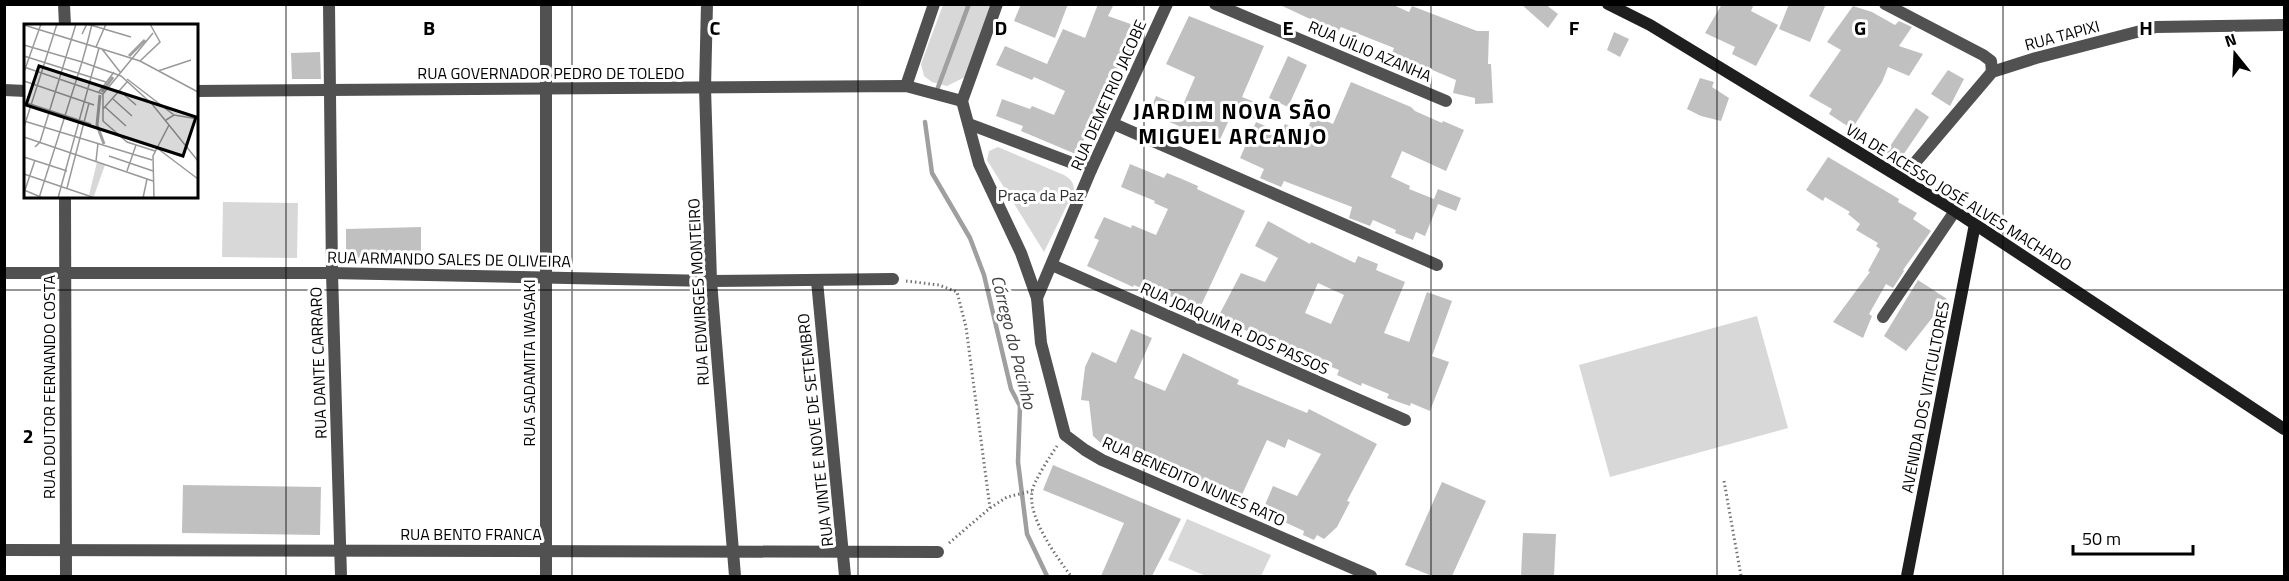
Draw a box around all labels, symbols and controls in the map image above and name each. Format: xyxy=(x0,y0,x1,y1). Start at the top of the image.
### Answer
text: B xyxy=(423,12,435,43)
text: C xyxy=(710,12,721,43)
text: D xyxy=(995,12,1007,43)
text: E xyxy=(1282,12,1294,43)
text: F xyxy=(1569,12,1580,43)
text: G xyxy=(1854,12,1866,43)
text: H xyxy=(2139,12,2153,43)
street label: RUA TAPIXI xyxy=(2022,13,2102,57)
street label: RUA UÍLIO AZANHA xyxy=(1305,14,1436,88)
street label: RUA DEMETRIO JACOBE xyxy=(1064,16,1152,174)
inset map xyxy=(24,24,198,198)
north arrow xyxy=(2205,24,2265,84)
text: N xyxy=(2221,27,2239,53)
street label: RUA GOVERNADOR PEDRO DE TOLEDO xyxy=(417,61,685,85)
district label: JARDIM NOVA SÃO MIGUEL ARCANJO xyxy=(1133,94,1333,153)
street label: VIA DE ACESSO JOSÉ ALVES MACHADO xyxy=(1841,117,2077,277)
park label: Praça da Paz xyxy=(998,183,1084,207)
street label: RUA EDWIRGES MONTEIRO xyxy=(681,198,715,386)
street label: RUA ARMANDO SALES DE OLIVEIRA xyxy=(327,245,571,273)
water label: Córrego do Pacinho xyxy=(984,272,1044,413)
street label: RUA DOUTOR FERNANDO COSTA xyxy=(37,275,61,499)
street label: RUA JOAQUIM R. DOS PASSOS xyxy=(1137,276,1333,380)
street label: RUA SADAMITA IWASAKI xyxy=(517,279,541,447)
street label: RUA DANTE CARRARO xyxy=(303,287,333,439)
street label: AVENIDA DOS VITICULTORES xyxy=(1895,299,1955,495)
street label: RUA VINTE E NOVE DE SETEMBRO xyxy=(791,312,839,548)
text: 2 xyxy=(22,420,34,451)
street label: RUA BENEDITO NUNES RATO xyxy=(1099,430,1289,532)
scale bar xyxy=(2073,518,2193,556)
street label: RUA BENTO FRANCA xyxy=(400,522,542,546)
text: 50 m xyxy=(2082,525,2121,552)

